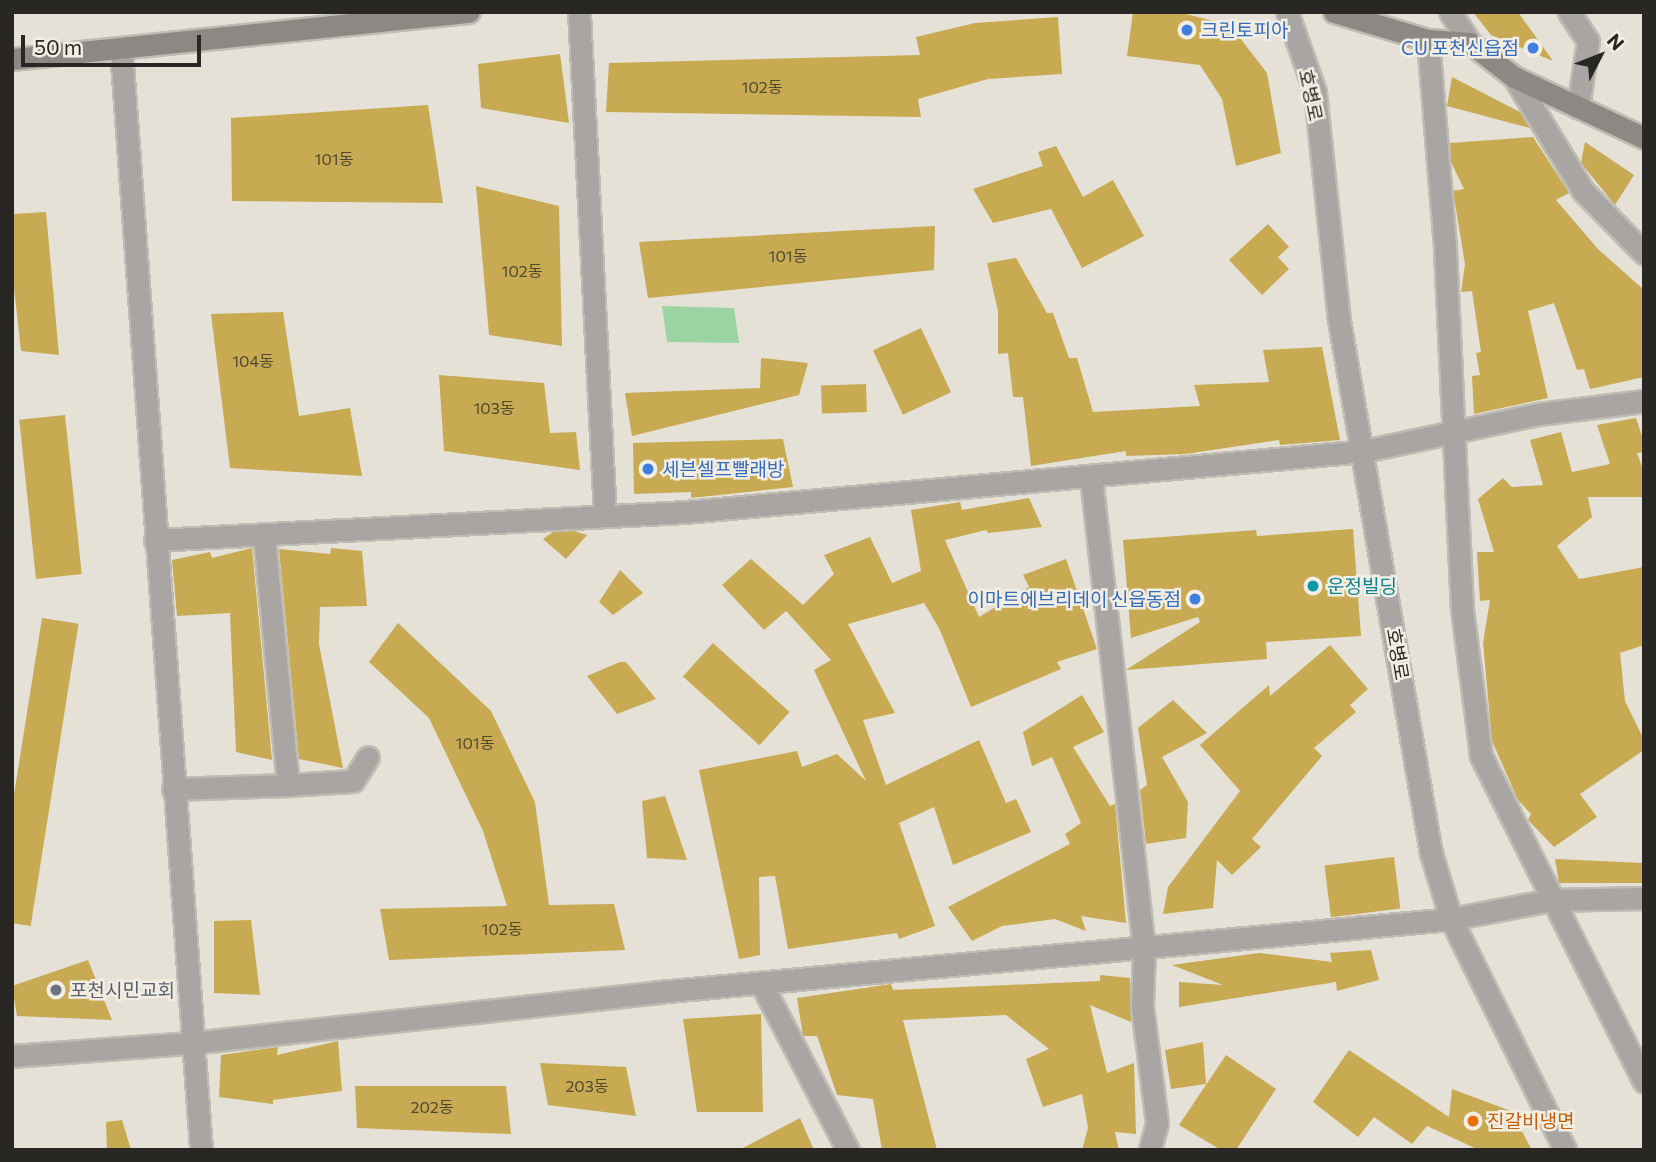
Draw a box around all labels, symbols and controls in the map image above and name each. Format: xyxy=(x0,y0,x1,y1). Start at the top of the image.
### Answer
place label: 크린토피아 xyxy=(1201,19,1288,41)
scale bar xyxy=(24,21,205,65)
north arrow xyxy=(1565,21,1635,91)
marker: 크린토피아 xyxy=(1179,22,1195,38)
text: N xyxy=(1603,29,1629,55)
text: 50 m xyxy=(34,34,82,59)
place label: CU 포천신읍점 xyxy=(1401,37,1519,59)
marker: CU 포천신읍점 xyxy=(1525,40,1541,56)
street label: 호병로 xyxy=(1294,67,1328,123)
house number: 102동 xyxy=(742,77,782,97)
house number: 101동 xyxy=(315,149,353,169)
house number: 101동 xyxy=(769,246,807,266)
house number: 102동 xyxy=(502,261,542,281)
house number: 104동 xyxy=(232,351,274,371)
house number: 103동 xyxy=(473,398,515,418)
place label: 세븐셀프빨래방 xyxy=(662,458,784,480)
marker: 세븐셀프빨래방 xyxy=(640,461,656,477)
place label: 운정빌딩 xyxy=(1327,575,1397,597)
marker: 운정빌딩 xyxy=(1305,578,1321,594)
place label: 이마트에브리데이 신읍동점 xyxy=(968,588,1181,610)
marker: 이마트에브리데이 신읍동점 xyxy=(1187,591,1203,607)
street label: 호병로 xyxy=(1382,626,1414,682)
house number: 101동 xyxy=(456,733,494,753)
house number: 102동 xyxy=(482,919,522,939)
place label: 포천시민교회 xyxy=(70,979,175,1001)
marker: 포천시민교회 xyxy=(48,982,64,998)
house number: 203동 xyxy=(565,1076,609,1096)
house number: 202동 xyxy=(411,1097,453,1117)
place label: 진갈비냉면 xyxy=(1487,1110,1574,1132)
marker: 진갈비냉면 xyxy=(1465,1113,1481,1129)

